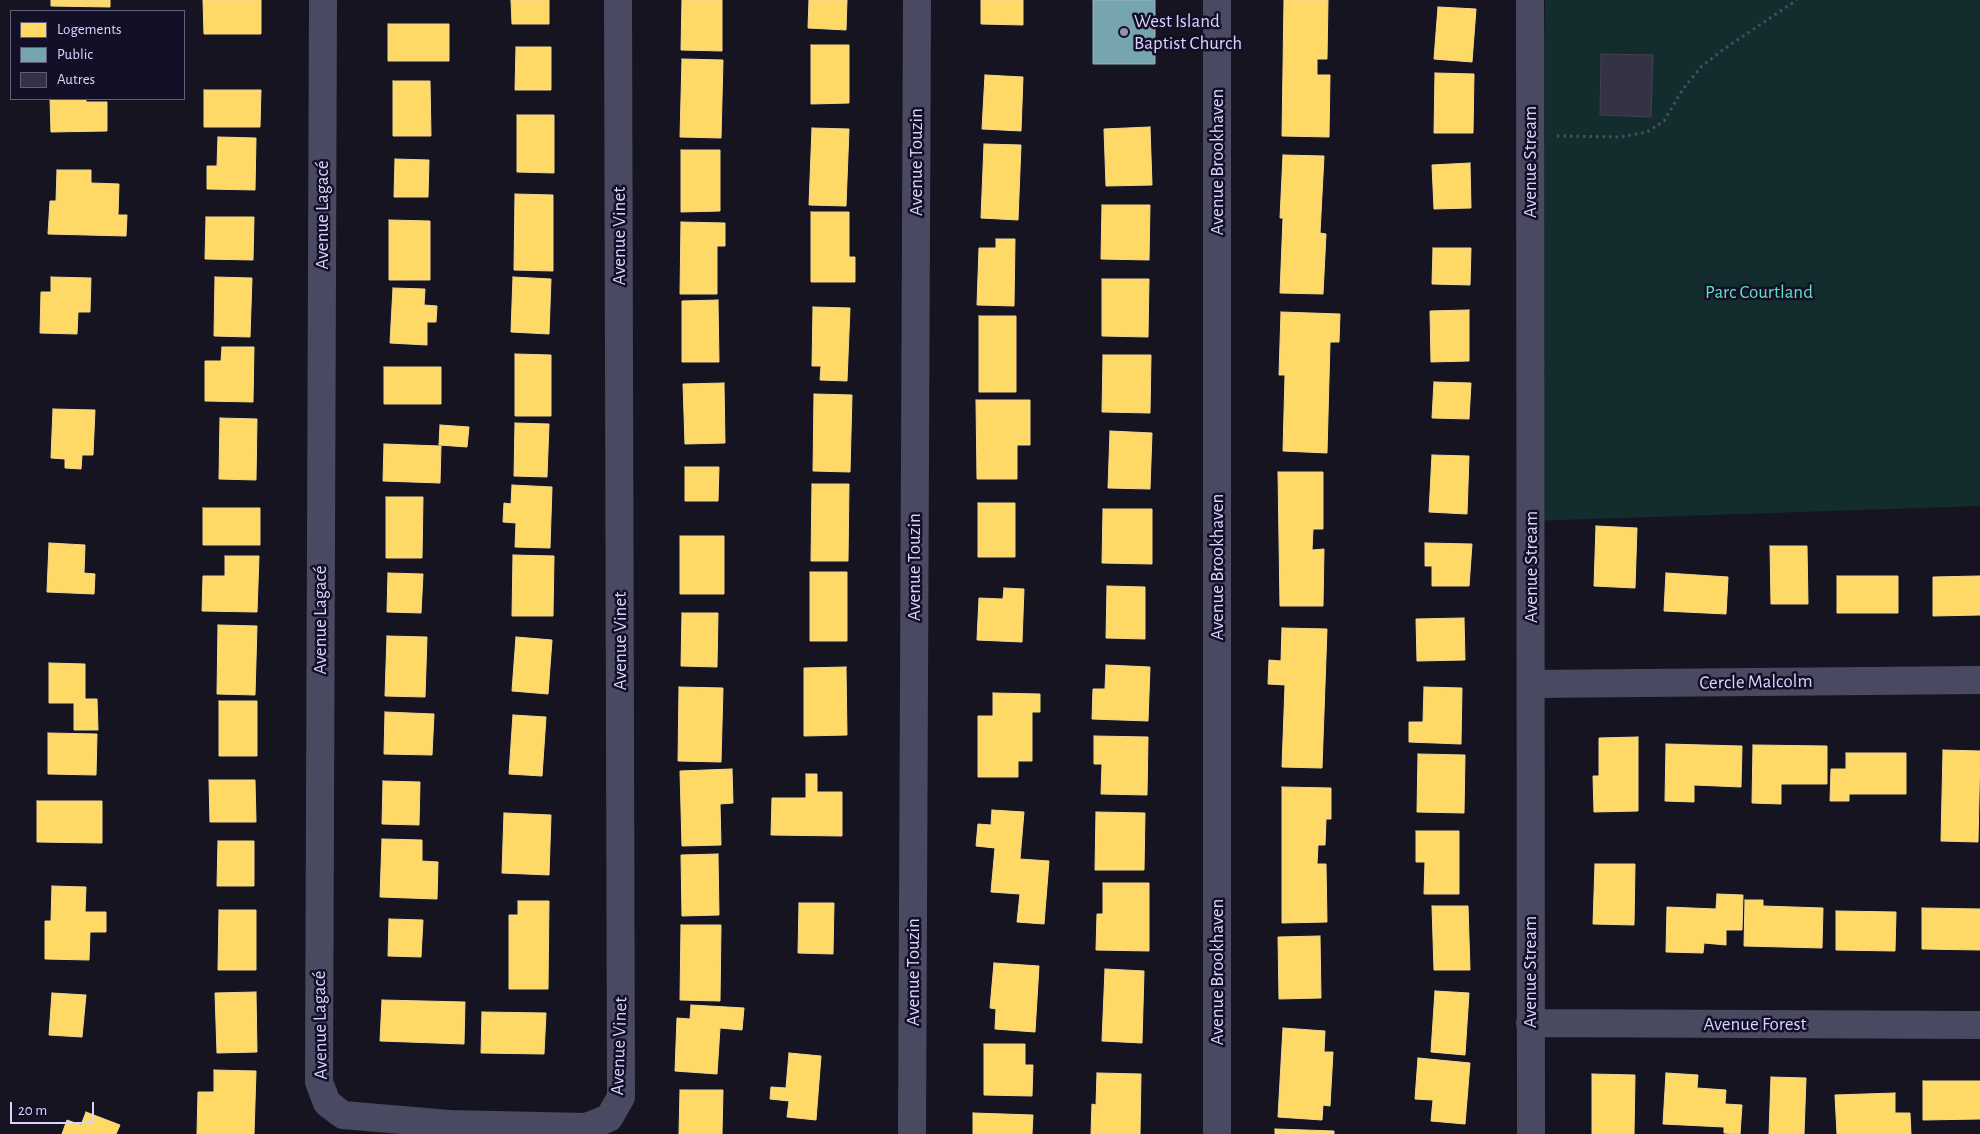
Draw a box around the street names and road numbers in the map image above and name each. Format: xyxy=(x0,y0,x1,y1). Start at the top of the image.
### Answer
street label: Avenue Brookhaven xyxy=(1206,89,1228,235)
street label: Avenue Stream xyxy=(1519,106,1541,218)
street label: Avenue Touzin xyxy=(905,108,927,216)
street label: Avenue Lagacé xyxy=(311,160,333,270)
street label: Avenue Vinet xyxy=(608,187,630,285)
street label: Avenue Brookhaven xyxy=(1206,494,1228,640)
street label: Avenue Stream xyxy=(1520,511,1542,623)
street label: Avenue Touzin xyxy=(903,513,925,621)
street label: Avenue Lagacé xyxy=(309,565,331,675)
street label: Avenue Vinet xyxy=(609,592,631,690)
street label: Cercle Malcolm xyxy=(1699,670,1813,694)
street label: Avenue Brookhaven xyxy=(1206,899,1228,1045)
street label: Avenue Stream xyxy=(1519,916,1541,1028)
street label: Avenue Touzin xyxy=(902,918,924,1026)
street label: Avenue Lagacé xyxy=(308,970,332,1080)
street label: Avenue Vinet xyxy=(606,996,632,1096)
street label: Avenue Forest xyxy=(1703,1013,1807,1035)

